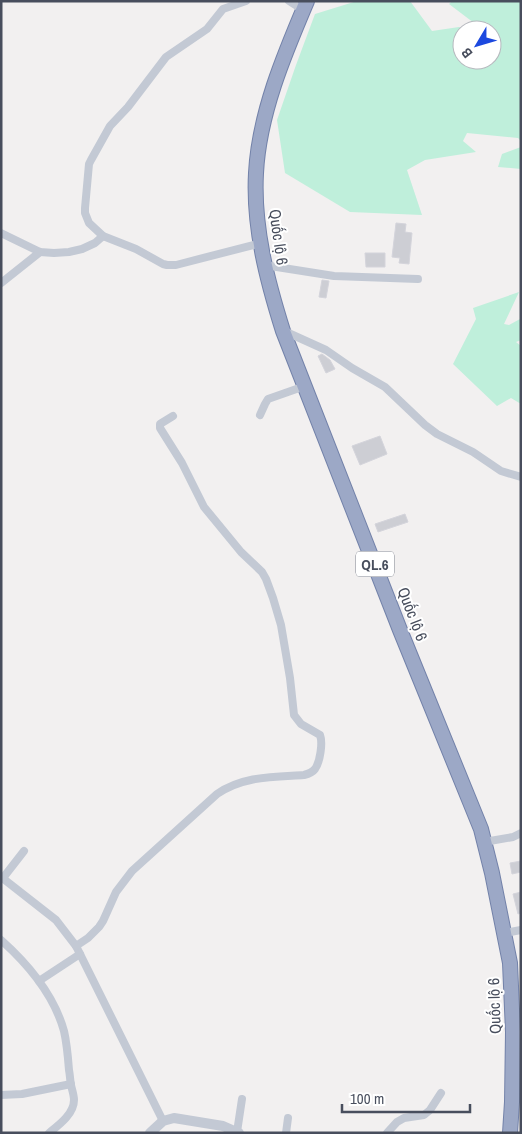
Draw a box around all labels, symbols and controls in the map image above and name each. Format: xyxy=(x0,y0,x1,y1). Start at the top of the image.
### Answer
north arrow xyxy=(452,20,502,70)
text: B xyxy=(457,44,476,62)
street label: Quốc lộ 6 xyxy=(264,208,294,266)
road number: QL.6 xyxy=(356,552,394,576)
street label: Quốc lộ 6 xyxy=(393,584,433,644)
street label: Quốc lộ 6 xyxy=(482,978,506,1034)
scale bar xyxy=(342,1082,470,1114)
text: 100 m xyxy=(350,1088,384,1109)

